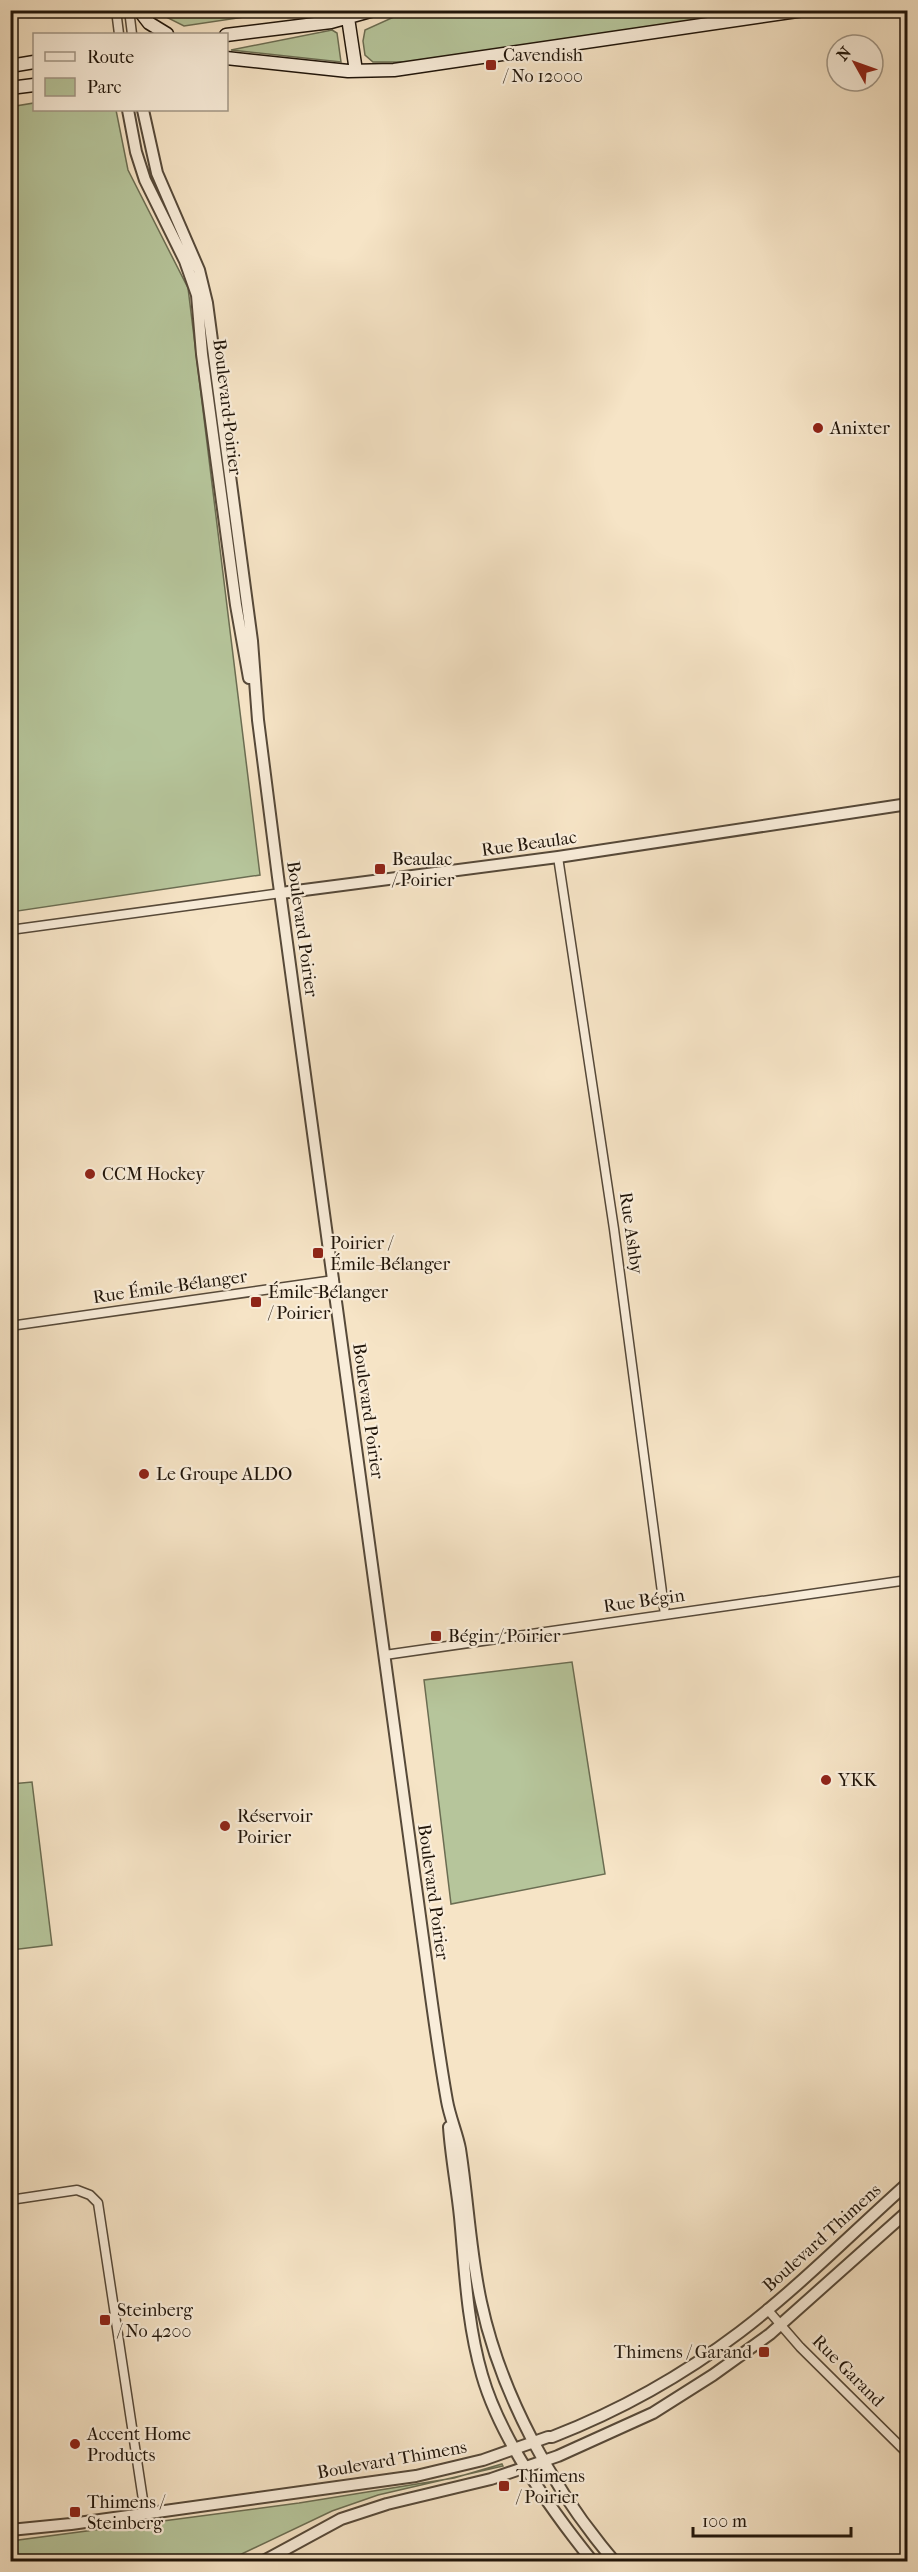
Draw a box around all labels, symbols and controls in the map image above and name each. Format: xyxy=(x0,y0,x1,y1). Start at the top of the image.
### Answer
legend xyxy=(33,33,228,111)
north arrow xyxy=(825,33,885,93)
text: N xyxy=(833,42,856,64)
place label: Cavendish / No 12000 xyxy=(502,45,583,87)
text: Route xyxy=(87,47,134,68)
marker: Cavendish / No 12000 xyxy=(484,58,498,72)
text: Parc xyxy=(87,77,122,98)
street label: Boulevard Poirier xyxy=(208,338,246,477)
place label: Anixter xyxy=(829,418,890,439)
marker: Anixter xyxy=(811,421,825,435)
street label: Rue Beaulac xyxy=(480,827,578,861)
place label: Beaulac / Poirier xyxy=(391,849,455,891)
street label: Boulevard Poirier xyxy=(282,860,322,999)
marker: Beaulac / Poirier xyxy=(373,862,387,876)
place label: CCM Hockey xyxy=(102,1164,206,1185)
marker: CCM Hockey xyxy=(83,1167,97,1181)
street label: Rue Ashby xyxy=(615,1191,647,1277)
place label: Poirier / Émile-Bélanger xyxy=(330,1233,450,1275)
marker: Poirier / Émile-Bélanger xyxy=(311,1246,325,1260)
street label: Rue Émile-Bélanger xyxy=(91,1265,249,1308)
place label: Émile-Bélanger / Poirier xyxy=(267,1281,388,1324)
marker: Émile-Bélanger / Poirier xyxy=(249,1295,263,1309)
street label: Boulevard Poirier xyxy=(348,1342,388,1481)
place label: Le Groupe ALDO xyxy=(156,1464,292,1485)
marker: Le Groupe ALDO xyxy=(137,1467,151,1481)
street label: Rue Bégin xyxy=(602,1585,686,1617)
place label: Bégin / Poirier xyxy=(448,1626,561,1647)
marker: Bégin / Poirier xyxy=(429,1629,443,1643)
place label: YKK xyxy=(837,1770,878,1791)
marker: YKK xyxy=(819,1773,833,1787)
place label: Réservoir Poirier xyxy=(237,1806,313,1848)
marker: Réservoir Poirier xyxy=(218,1819,232,1833)
street label: Boulevard Poirier xyxy=(413,1823,453,1962)
street label: Boulevard Thimens xyxy=(759,2179,886,2296)
place label: Steinberg / No 4200 xyxy=(116,2300,193,2342)
marker: Steinberg / No 4200 xyxy=(98,2313,112,2327)
street label: Rue Garand xyxy=(808,2331,888,2411)
place label: Thimens / Garand xyxy=(614,2342,752,2363)
marker: Thimens / Garand xyxy=(757,2345,771,2359)
place label: Accent Home Products xyxy=(86,2424,191,2466)
street label: Boulevard Thimens xyxy=(316,2436,469,2483)
marker: Accent Home Products xyxy=(68,2437,82,2451)
place label: Thimens / Poirier xyxy=(515,2466,585,2508)
marker: Thimens / Poirier xyxy=(497,2479,511,2493)
place label: Thimens / Steinberg xyxy=(87,2492,166,2534)
scale bar xyxy=(693,2500,850,2538)
marker: Thimens / Steinberg xyxy=(68,2505,82,2519)
text: 100 m xyxy=(702,2511,747,2532)

